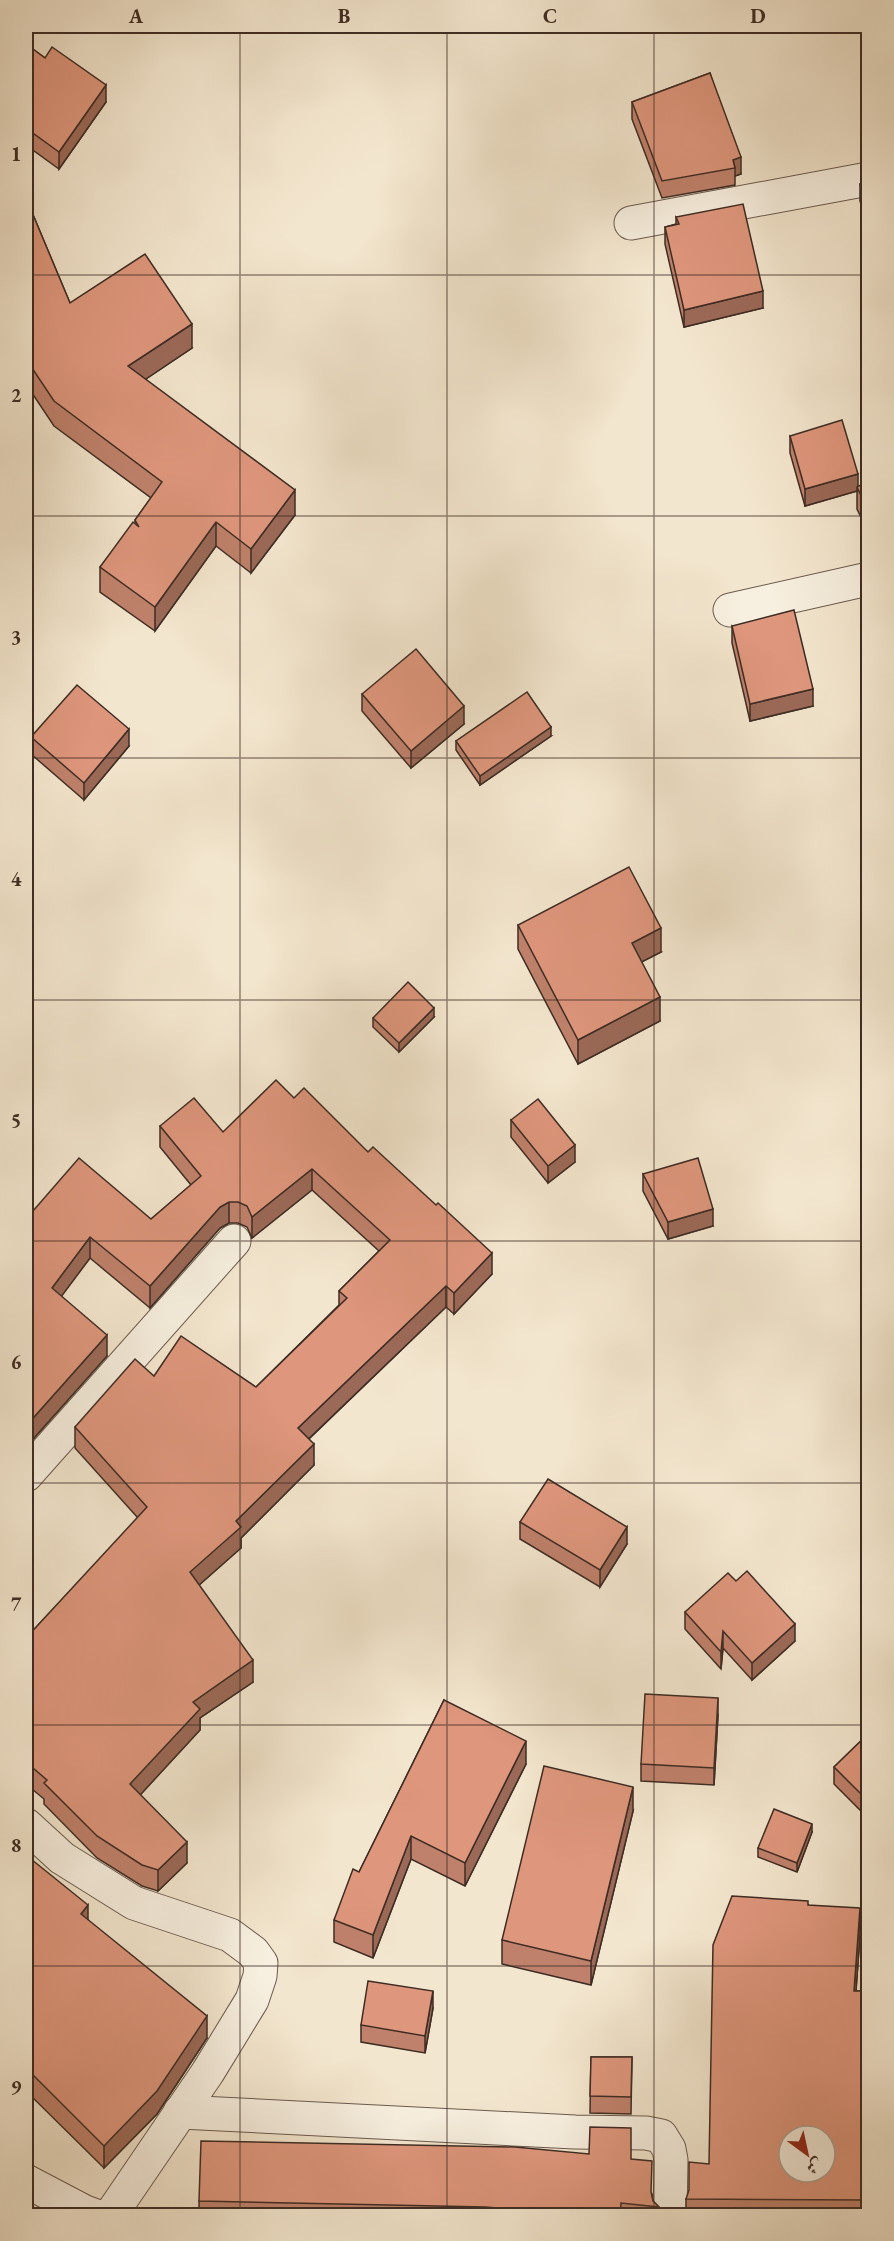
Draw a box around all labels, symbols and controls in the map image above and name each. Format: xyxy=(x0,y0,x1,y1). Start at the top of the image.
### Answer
text: A xyxy=(128,3,144,29)
text: B xyxy=(338,3,350,29)
text: C xyxy=(543,3,557,29)
text: D xyxy=(750,3,766,29)
text: 1 xyxy=(11,141,21,167)
text: 2 xyxy=(11,382,22,408)
text: 3 xyxy=(11,624,21,650)
text: 4 xyxy=(11,866,22,892)
text: 5 xyxy=(11,1107,21,1133)
text: 6 xyxy=(11,1349,22,1375)
text: 7 xyxy=(11,1591,22,1617)
text: 8 xyxy=(11,1832,21,1858)
text: 9 xyxy=(11,2074,22,2100)
north arrow xyxy=(777,2124,837,2184)
text: ش xyxy=(803,2153,827,2179)

